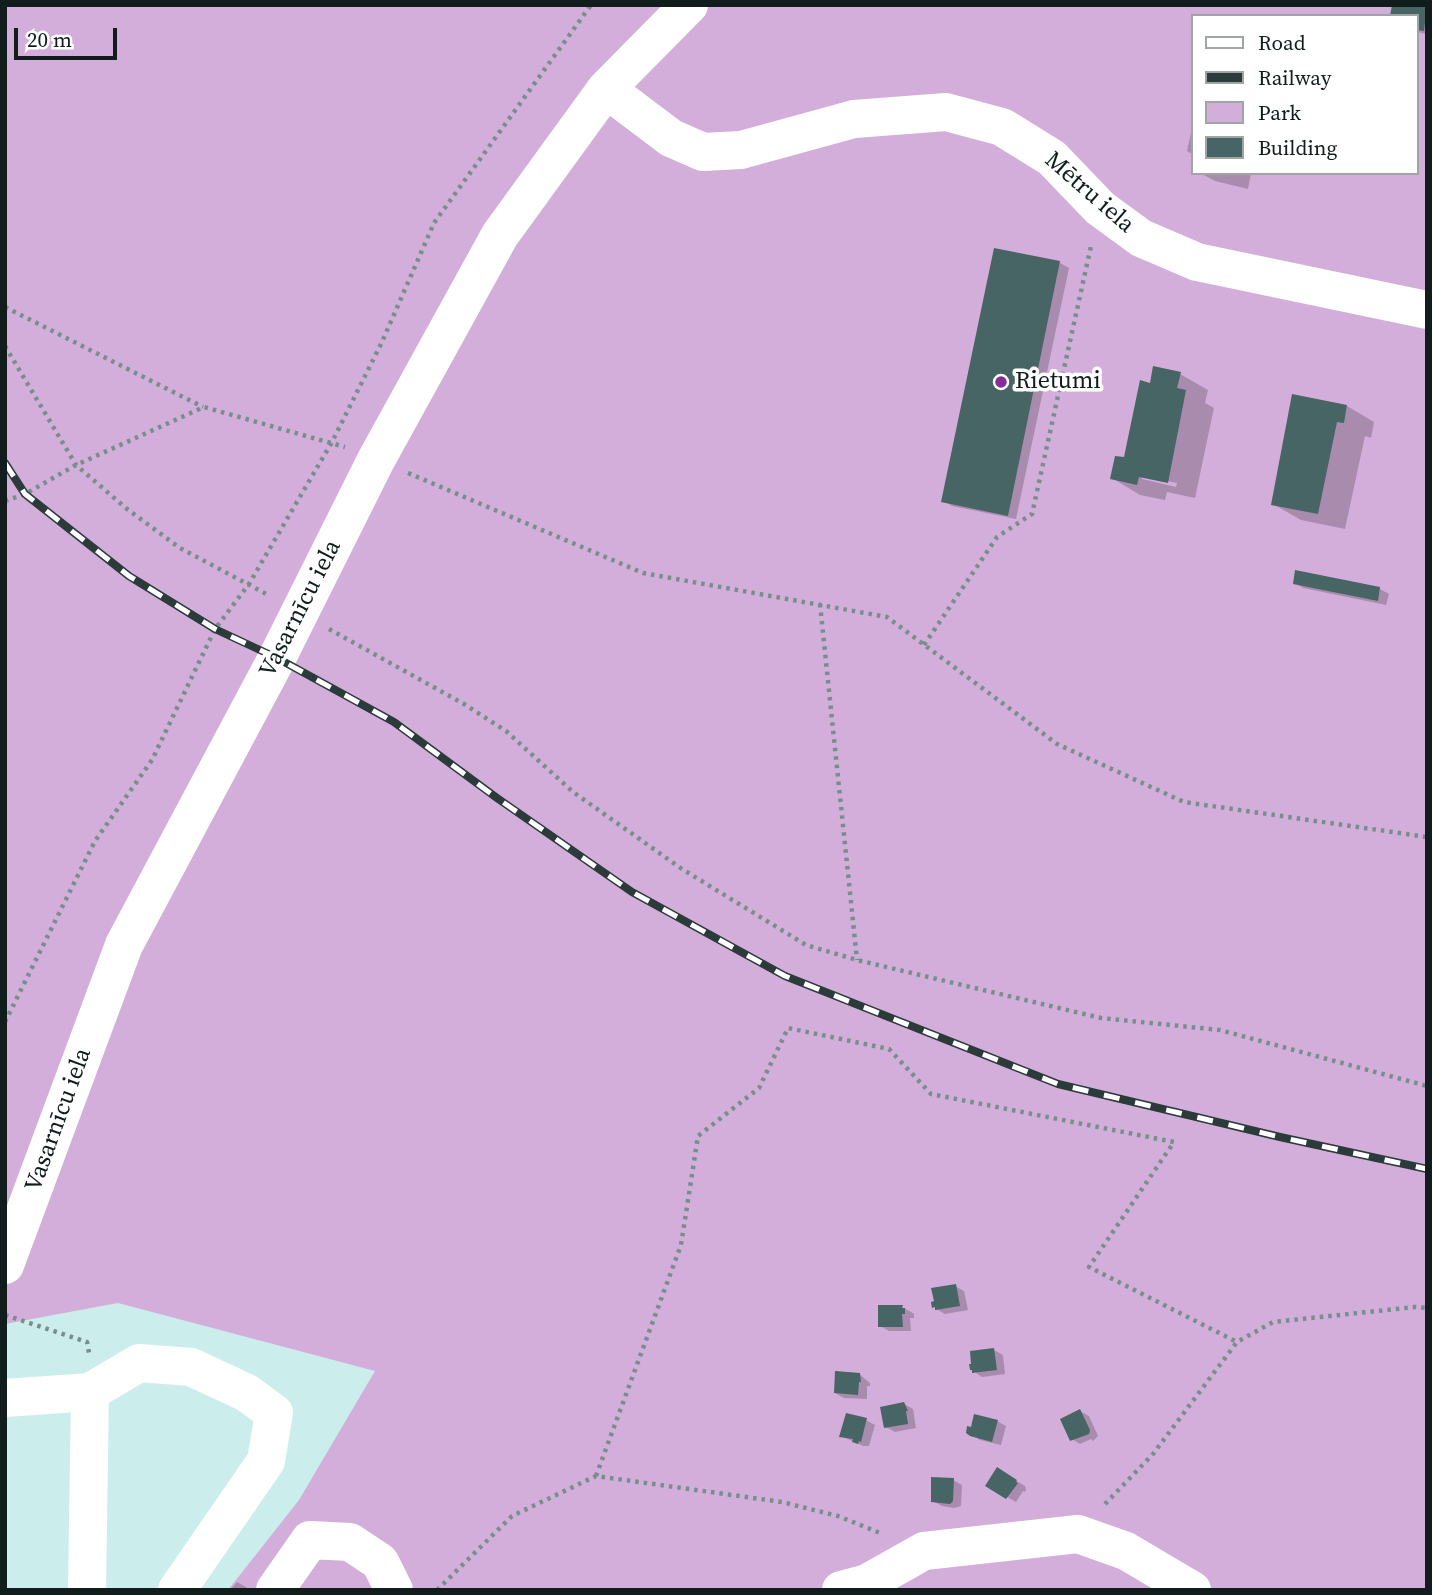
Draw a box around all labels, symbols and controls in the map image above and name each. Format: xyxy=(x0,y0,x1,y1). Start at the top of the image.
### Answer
scale bar xyxy=(18,14,121,58)
legend xyxy=(1190,14,1418,175)
text: 20 m xyxy=(27,25,72,54)
text: Road xyxy=(1258,28,1306,57)
text: Railway xyxy=(1258,63,1332,92)
text: Park xyxy=(1258,98,1301,127)
text: Building xyxy=(1258,133,1337,162)
street label: Mētru iela xyxy=(1038,146,1140,240)
place label: Rietumi xyxy=(1015,368,1101,396)
marker: Rietumi xyxy=(993,374,1009,390)
street label: Vasarnīcu iela xyxy=(254,535,348,683)
street label: Vasarnīcu iela xyxy=(20,1044,98,1196)

